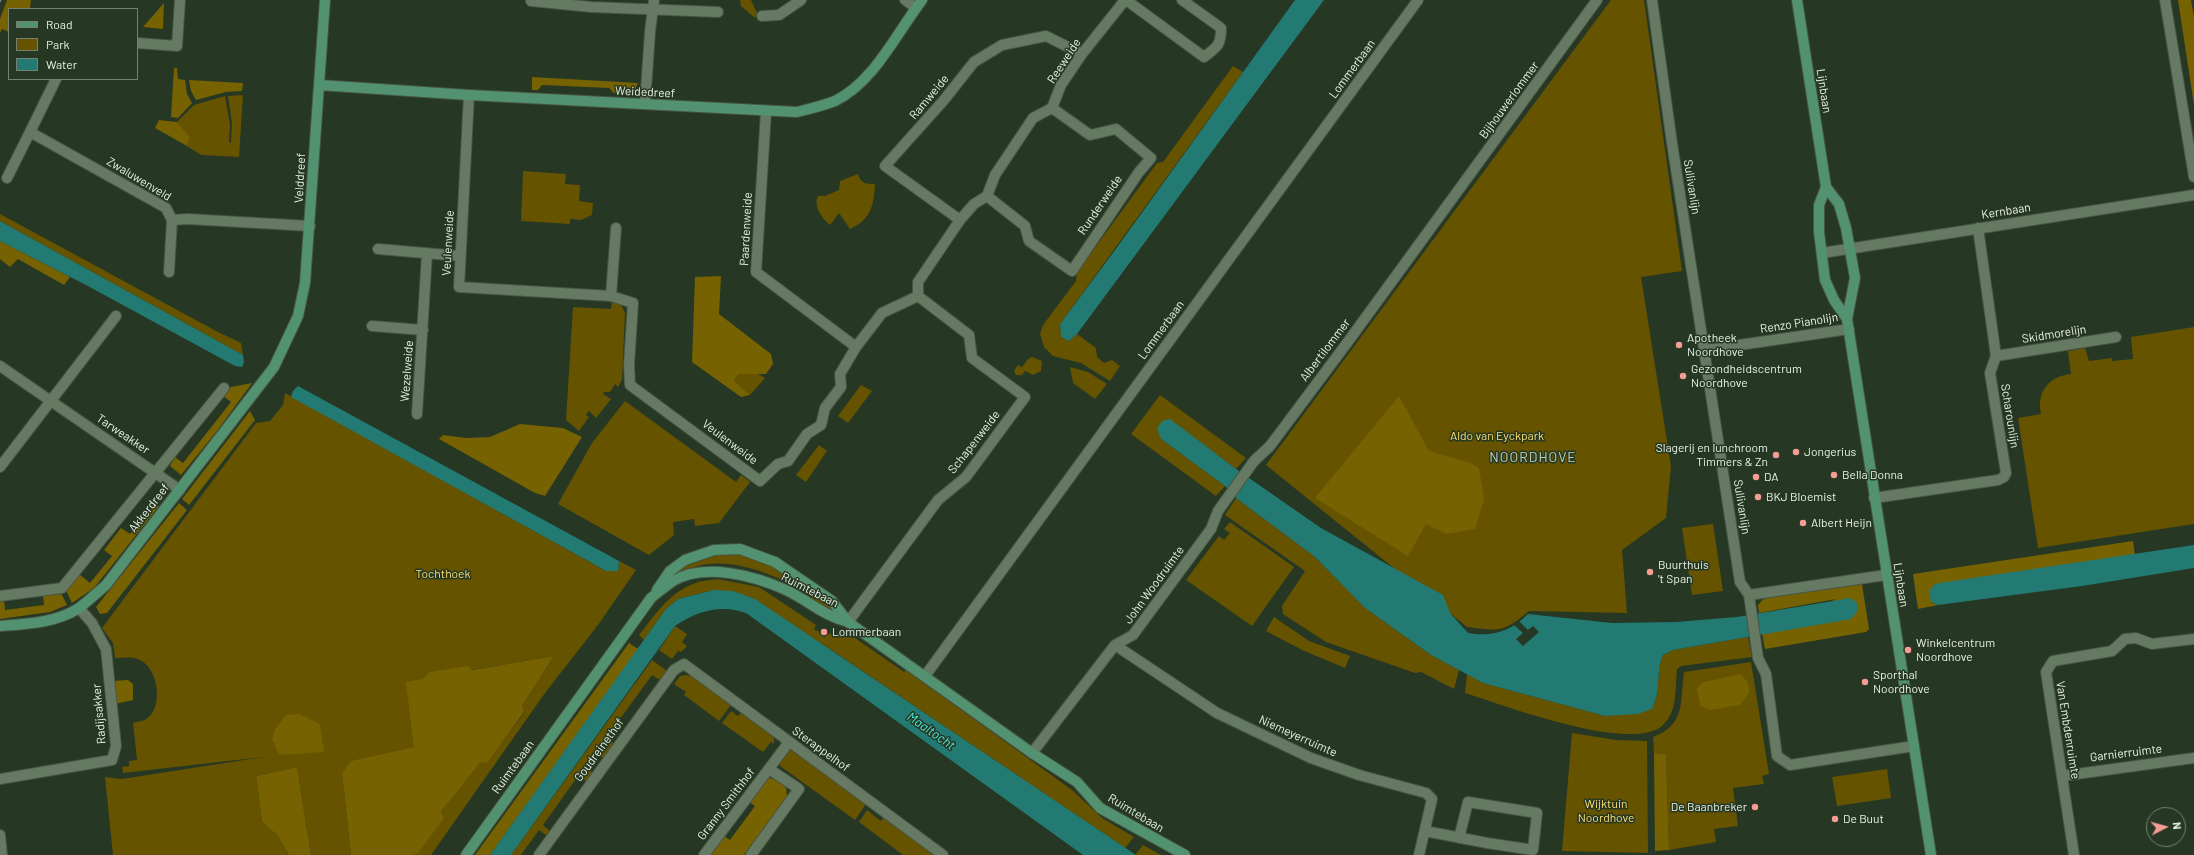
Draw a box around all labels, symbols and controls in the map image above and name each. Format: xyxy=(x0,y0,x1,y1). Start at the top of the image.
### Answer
legend xyxy=(8,8,138,80)
text: Road xyxy=(46,17,73,31)
street label: Reeweide xyxy=(1044,36,1084,86)
text: Park xyxy=(46,37,70,51)
street label: Lommerbaan xyxy=(1326,37,1378,101)
text: Water xyxy=(46,57,77,71)
street label: Bijhouwerlommer xyxy=(1476,59,1542,141)
street label: Lijnbaan xyxy=(1813,68,1835,114)
street label: Ramweide xyxy=(906,72,952,122)
street label: Weidedreef xyxy=(615,83,675,101)
street label: Velddreef xyxy=(292,153,308,203)
street label: Zwaluwenveld xyxy=(104,154,174,204)
street label: Sullivanlijn xyxy=(1681,159,1703,215)
street label: Runderweide xyxy=(1075,173,1125,237)
street label: Paardenweide xyxy=(737,192,755,266)
street label: Kernbaan xyxy=(1980,200,2032,222)
street label: Veulenweide xyxy=(439,210,457,276)
street label: Lommerbaan xyxy=(1135,298,1187,362)
street label: Renzo Pianolijn xyxy=(1759,310,1839,336)
street label: Albertilommer xyxy=(1297,316,1353,384)
street label: Skidmorelijn xyxy=(2021,322,2087,346)
place label: Apotheek Noordhove xyxy=(1687,331,1744,359)
street label: Wezelweide xyxy=(398,340,416,402)
marker: Apotheek Noordhove xyxy=(1674,340,1684,350)
place label: Gezondheidscentrum Noordhove xyxy=(1691,362,1802,390)
marker: Gezondheidscentrum Noordhove xyxy=(1678,371,1688,381)
street label: Scharounlijn xyxy=(1998,383,2022,449)
street label: Schapenweide xyxy=(945,408,1003,476)
street label: Tarweakker xyxy=(94,411,152,457)
street label: Veulenweide xyxy=(699,416,761,468)
park label: Aldo van Eyckpark xyxy=(1450,429,1544,443)
place label: Slagerij en lunchroom Timmers & Zn xyxy=(1656,441,1768,469)
place label: Jongerius xyxy=(1804,445,1856,459)
marker: Jongerius xyxy=(1791,447,1801,457)
district label: NOORDHOVE xyxy=(1489,449,1577,465)
marker: Slagerij en lunchroom Timmers & Zn xyxy=(1771,450,1781,460)
place label: Bella Donna xyxy=(1842,468,1903,482)
place label: DA xyxy=(1764,470,1778,484)
marker: Bella Donna xyxy=(1829,470,1839,480)
marker: DA xyxy=(1751,472,1761,482)
street label: Sullivanlijn xyxy=(1731,479,1753,535)
street label: Akkerdreef xyxy=(126,481,172,535)
place label: BKJ Bloemist xyxy=(1766,490,1836,504)
marker: BKJ Bloemist xyxy=(1753,492,1763,502)
place label: Albert Heijn xyxy=(1811,516,1872,530)
marker: Albert Heijn xyxy=(1798,518,1808,528)
street label: John Woodruimte xyxy=(1121,543,1187,627)
place label: Buurthuis 't Span xyxy=(1658,558,1709,586)
street label: Lijnbaan xyxy=(1890,562,1912,608)
park label: Tochthoek xyxy=(416,567,470,581)
marker: Buurthuis 't Span xyxy=(1645,567,1655,577)
street label: Ruimtebaan xyxy=(779,569,841,611)
place label: Lommerbaan xyxy=(832,625,901,639)
marker: Lommerbaan xyxy=(819,627,829,637)
place label: Winkelcentrum Noordhove xyxy=(1916,636,1995,664)
marker: Winkelcentrum Noordhove xyxy=(1903,645,1913,655)
place label: Sporthal Noordhove xyxy=(1873,668,1930,696)
marker: Sporthal Noordhove xyxy=(1860,677,1870,687)
street label: Van Embdenruimte xyxy=(2053,680,2083,780)
street label: Radijsakker xyxy=(89,683,109,745)
water label: Maaltocht xyxy=(904,709,958,753)
street label: Niemeyerruimte xyxy=(1257,712,1339,760)
street label: Goudreinethof xyxy=(571,716,627,784)
street label: Sterappelhof xyxy=(789,723,853,775)
street label: Ruimtebaan xyxy=(489,737,537,797)
street label: Garnierruimte xyxy=(2089,741,2163,765)
street label: Granny Smithhof xyxy=(694,765,758,843)
street label: Ruimtebaan xyxy=(1105,791,1167,835)
park label: Wijktuin Noordhove xyxy=(1578,797,1634,825)
place label: De Baanbreker xyxy=(1671,800,1747,814)
marker: De Baanbreker xyxy=(1750,802,1760,812)
north arrow xyxy=(2146,807,2186,847)
place label: De Buut xyxy=(1843,812,1884,826)
marker: De Buut xyxy=(1830,814,1840,824)
text: N xyxy=(2171,821,2184,830)

